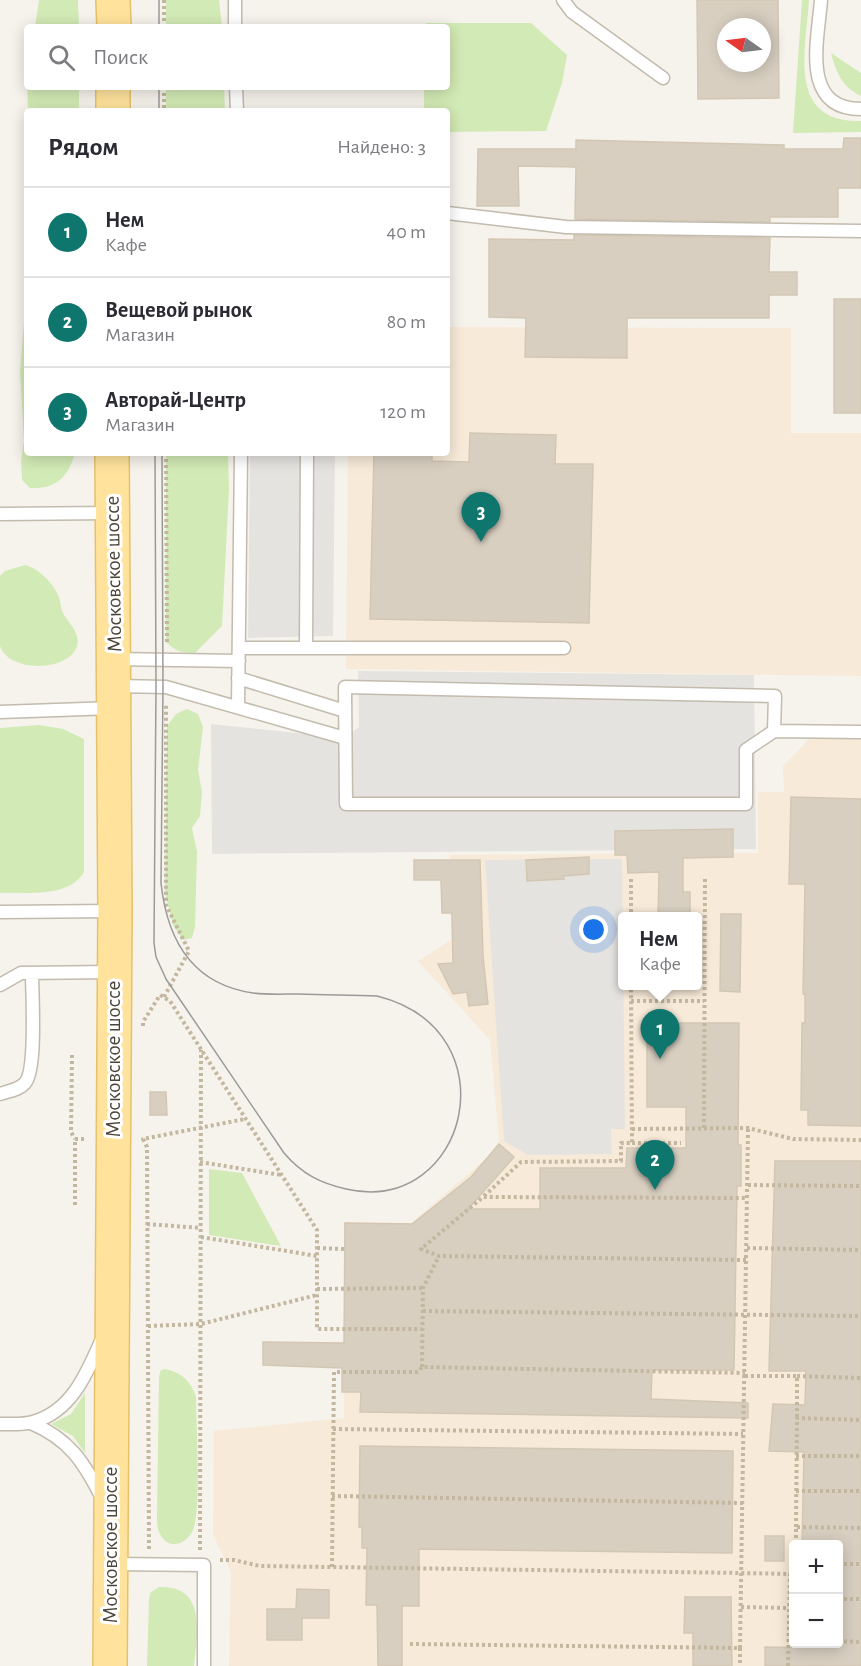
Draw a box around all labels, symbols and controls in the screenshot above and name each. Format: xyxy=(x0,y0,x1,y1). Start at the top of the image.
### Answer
north arrow xyxy=(717,18,771,72)
search box xyxy=(24,24,450,90)
icon: search xyxy=(45,41,78,74)
text: Поиск xyxy=(93,46,148,68)
text: Рядом xyxy=(48,134,119,160)
text: Найдено: 3 xyxy=(337,137,426,157)
text: Нем xyxy=(105,209,144,231)
text: 1 xyxy=(64,222,71,242)
text: 40 m xyxy=(387,222,426,242)
text: Кафе xyxy=(105,235,147,255)
text: Вещевой рынок xyxy=(105,299,252,321)
text: 2 xyxy=(63,312,72,332)
text: 80 m xyxy=(387,312,426,332)
text: Магазин xyxy=(105,325,175,345)
text: Авторай-Центр xyxy=(105,389,246,411)
text: 3 xyxy=(63,402,72,422)
text: 120 m xyxy=(380,402,426,422)
text: Магазин xyxy=(105,415,175,435)
pin: 3 xyxy=(462,492,500,542)
street label: Московское шоссе xyxy=(102,495,125,653)
popup xyxy=(618,912,702,990)
your location xyxy=(579,915,608,944)
text: Нем xyxy=(639,928,678,950)
text: Кафе xyxy=(639,954,681,974)
street label: Московское шоссе xyxy=(103,981,124,1137)
pin: 1 xyxy=(640,1010,680,1059)
pin: 2 xyxy=(636,1140,674,1190)
street label: Московское шоссе xyxy=(100,1467,121,1623)
map controls xyxy=(789,1540,843,1648)
button: + xyxy=(789,1540,843,1594)
button: − xyxy=(789,1594,843,1648)

